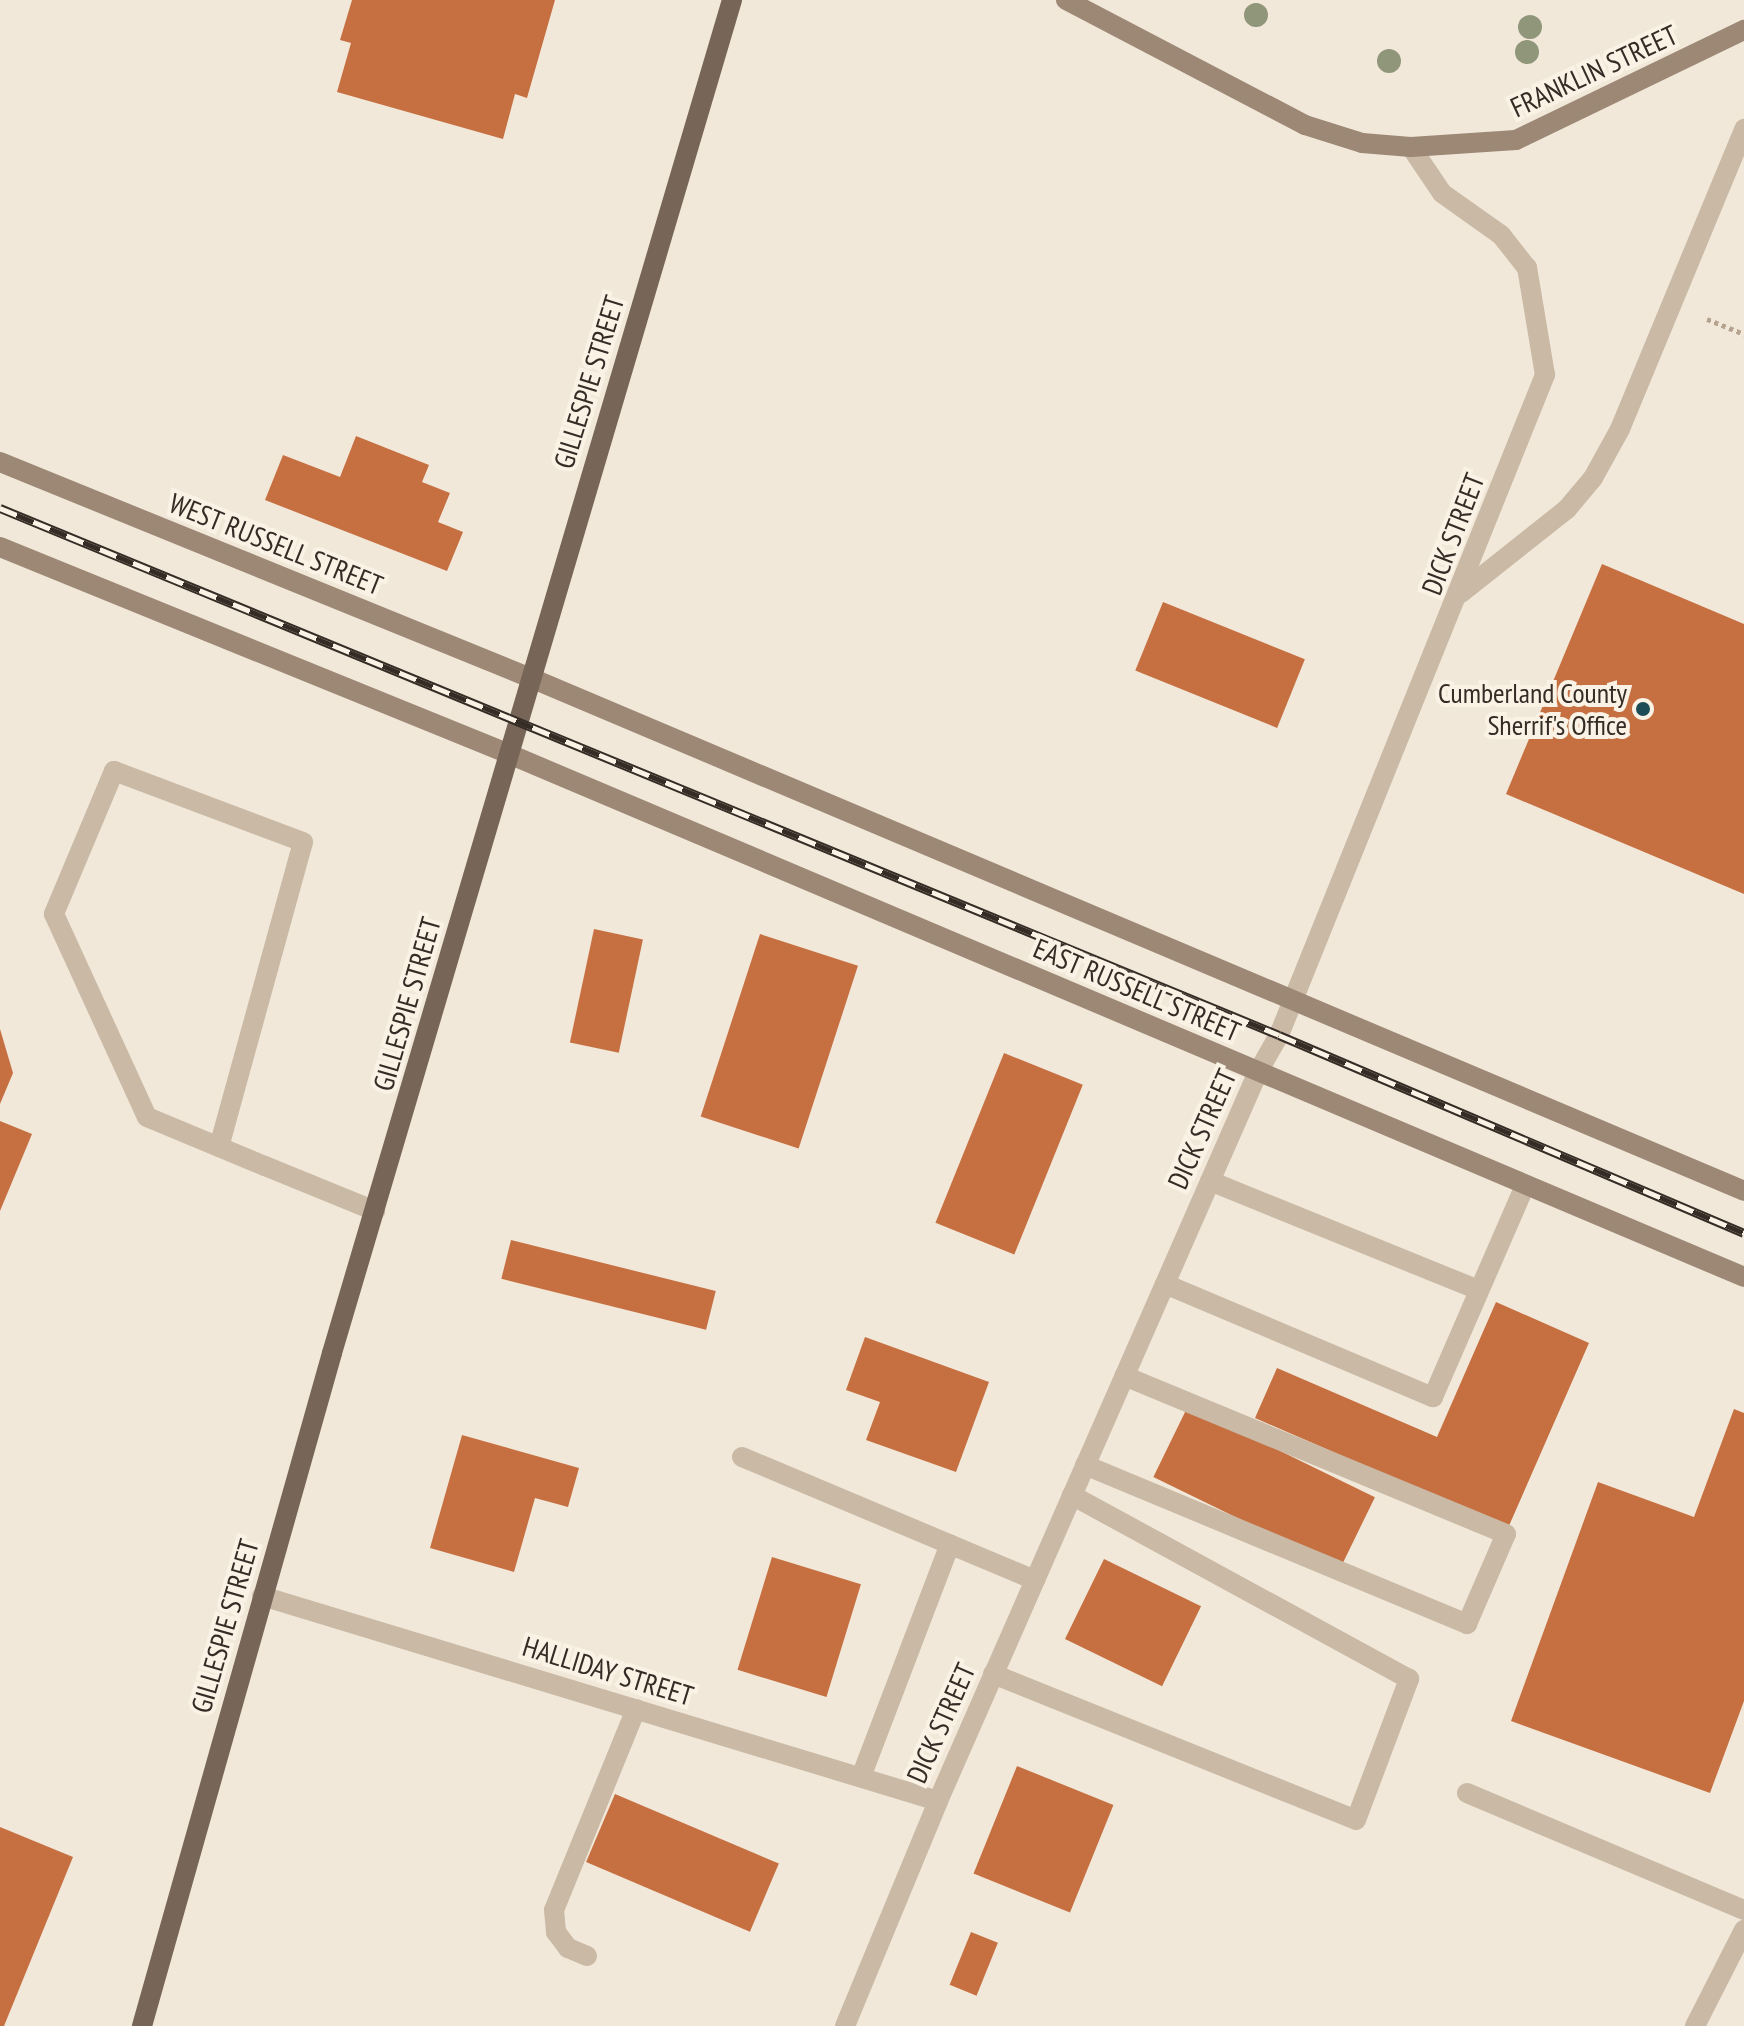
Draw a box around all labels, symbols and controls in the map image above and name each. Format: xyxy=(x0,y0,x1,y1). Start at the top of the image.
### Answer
street label: FRANKLIN STREET xyxy=(1505,18,1683,124)
street label: GILLESPIE STREET xyxy=(547,291,631,473)
street label: DICK STREET xyxy=(1414,468,1492,600)
street label: WEST RUSSELL STREET xyxy=(164,486,388,602)
place label: Cumberland County Sherrif's Office xyxy=(1438,676,1627,742)
marker: Cumberland County Sherrif's Office xyxy=(1634,700,1652,718)
street label: GILLESPIE STREET xyxy=(366,913,448,1095)
street label: EAST RUSSELL STREET xyxy=(1028,931,1246,1049)
street label: DICK STREET xyxy=(1161,1064,1243,1194)
street label: GILLESPIE STREET xyxy=(184,1535,266,1717)
street label: HALLIDAY STREET xyxy=(519,1629,697,1713)
street label: DICK STREET xyxy=(900,1658,982,1788)

